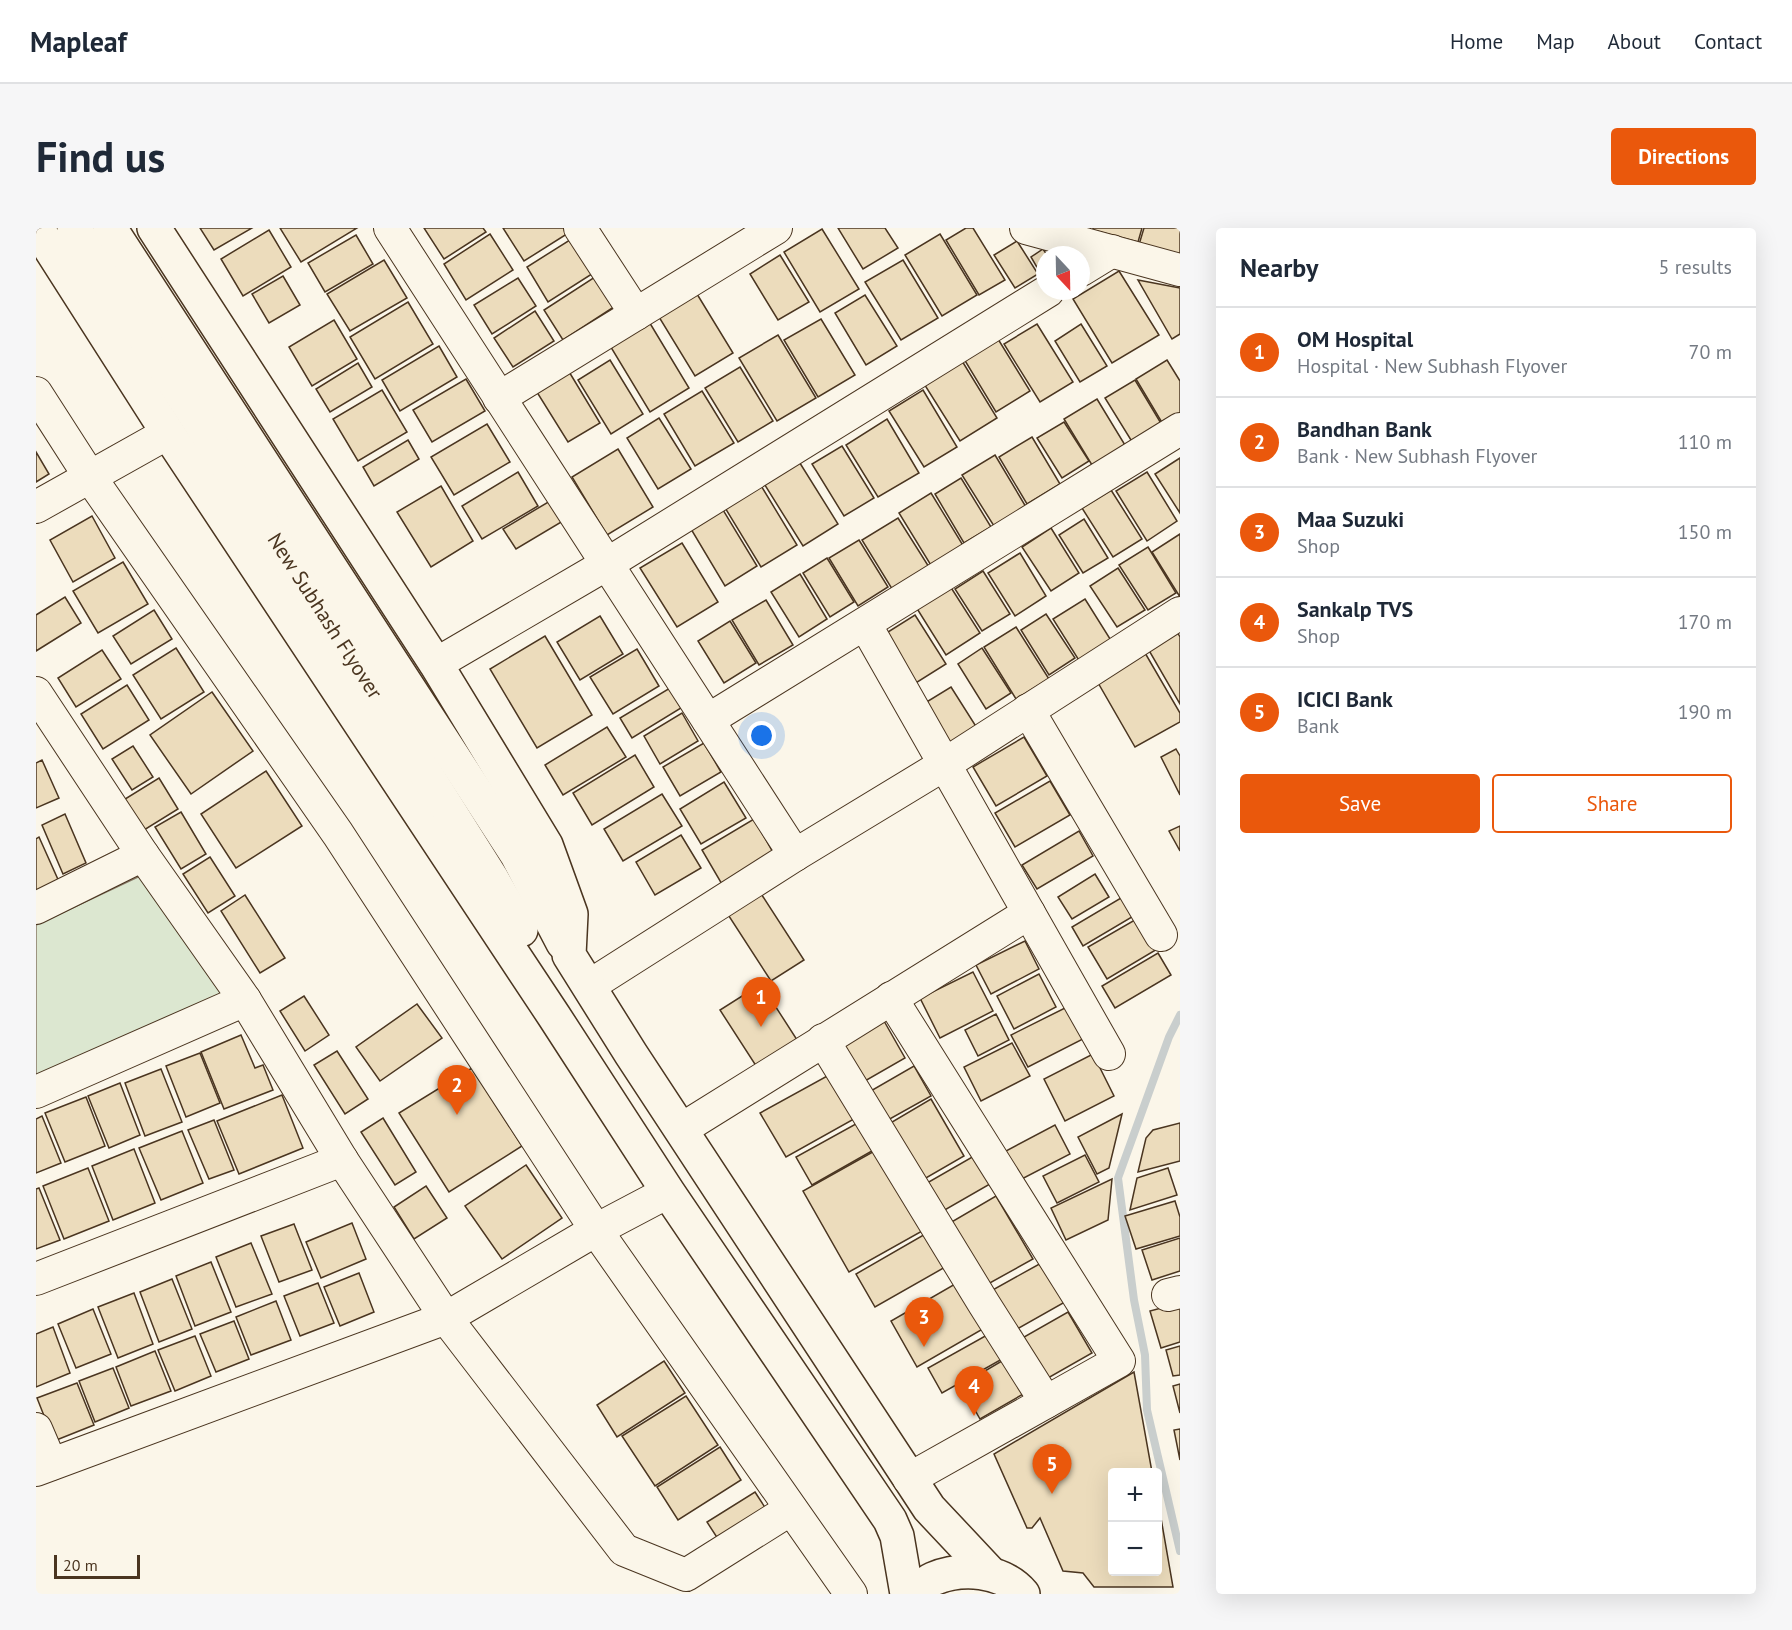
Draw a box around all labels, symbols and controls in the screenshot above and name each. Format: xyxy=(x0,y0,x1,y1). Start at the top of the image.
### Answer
text: Mapleaf xyxy=(30,23,127,60)
text: Home xyxy=(1450,28,1503,55)
text: Map xyxy=(1536,28,1575,55)
text: About xyxy=(1608,28,1661,55)
text: Contact xyxy=(1694,28,1762,55)
button: Directions xyxy=(1611,128,1756,185)
text: Find us xyxy=(36,129,165,184)
north arrow xyxy=(1036,246,1090,300)
text: Nearby xyxy=(1240,251,1318,284)
text: 5 results xyxy=(1659,254,1732,280)
text: OM Hospital xyxy=(1297,325,1413,353)
text: 1 xyxy=(1254,339,1265,365)
text: 70 m xyxy=(1689,339,1732,365)
text: Hospital · New Subhash Flyover xyxy=(1297,353,1567,379)
text: Bandhan Bank xyxy=(1297,415,1432,443)
text: 2 xyxy=(1254,429,1265,455)
text: 110 m xyxy=(1678,429,1732,455)
text: Bank · New Subhash Flyover xyxy=(1297,443,1537,469)
text: Maa Suzuki xyxy=(1297,505,1404,533)
text: 3 xyxy=(1254,519,1265,545)
text: 150 m xyxy=(1678,519,1732,545)
street label: New Subhash Flyover xyxy=(262,528,389,704)
text: Shop xyxy=(1297,533,1340,559)
text: Sankalp TVS xyxy=(1297,595,1413,623)
text: 4 xyxy=(1254,609,1265,635)
text: 170 m xyxy=(1678,609,1732,635)
text: Shop xyxy=(1297,623,1340,649)
text: ICICI Bank xyxy=(1297,685,1393,713)
text: 5 xyxy=(1254,699,1265,725)
text: 190 m xyxy=(1678,699,1732,725)
text: Bank xyxy=(1297,713,1339,739)
your location xyxy=(747,721,776,750)
button: Save xyxy=(1240,774,1480,833)
button: Share xyxy=(1492,774,1732,833)
pin: 1 xyxy=(742,978,780,1027)
pin: 2 xyxy=(438,1066,476,1115)
pin: 3 xyxy=(904,1298,944,1347)
pin: 4 xyxy=(954,1366,994,1416)
pin: 5 xyxy=(1032,1444,1072,1494)
map controls xyxy=(1108,1468,1162,1576)
button: + xyxy=(1108,1468,1162,1522)
button: − xyxy=(1108,1522,1162,1576)
scale bar xyxy=(54,1552,140,1580)
text: 20 m xyxy=(63,1555,98,1575)

